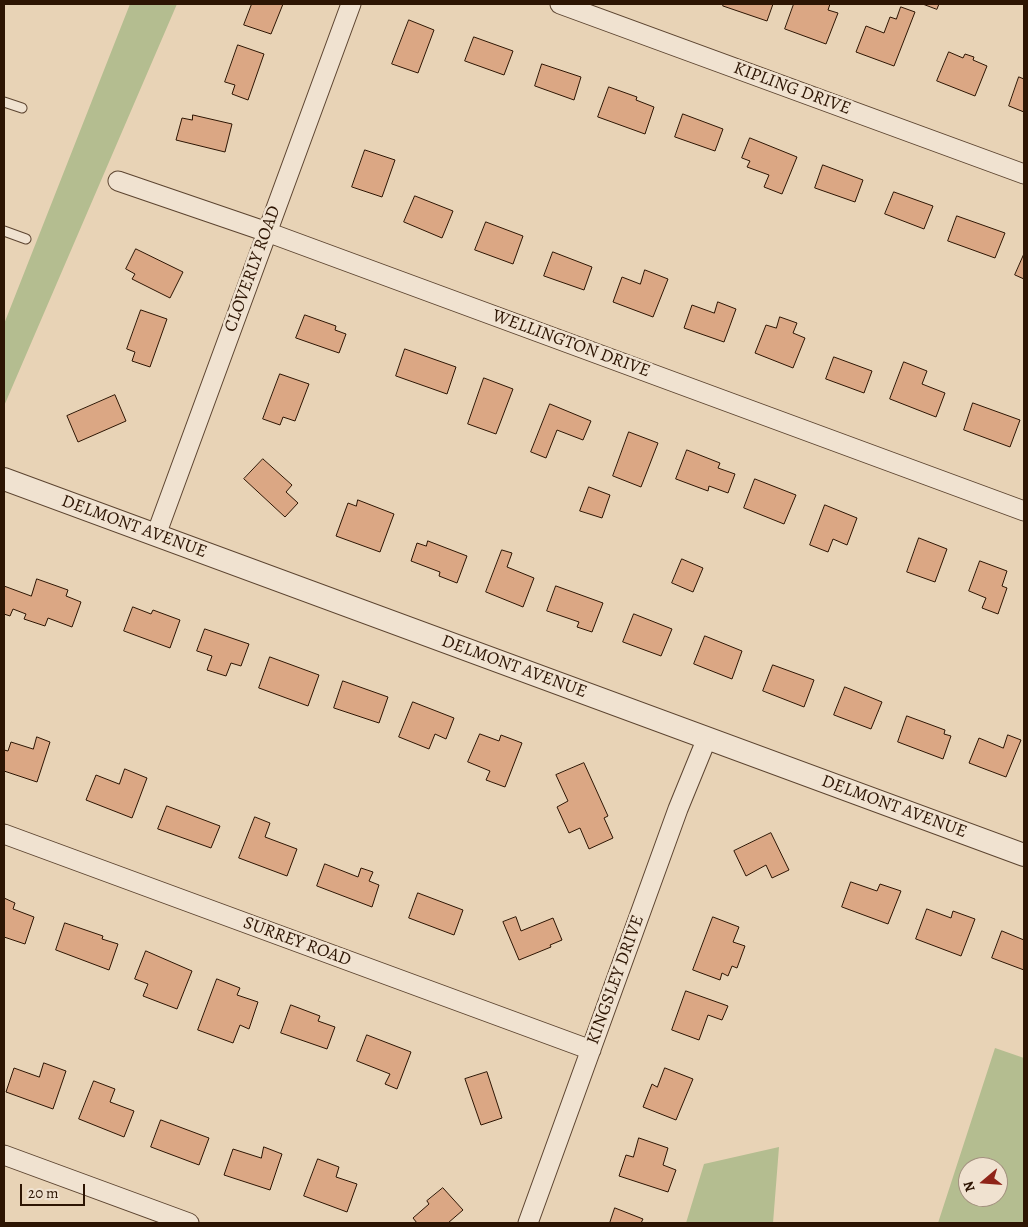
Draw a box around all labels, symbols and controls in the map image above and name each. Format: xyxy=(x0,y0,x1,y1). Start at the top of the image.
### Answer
street label: KIPLING DRIVE xyxy=(730,58,854,120)
street label: CLOVERLY ROAD xyxy=(220,203,286,335)
street label: WELLINGTON DRIVE xyxy=(489,305,653,383)
street label: DELMONT AVENUE xyxy=(58,491,210,563)
street label: DELMONT AVENUE xyxy=(438,631,590,703)
street label: DELMONT AVENUE xyxy=(818,771,970,843)
street label: SURREY ROAD xyxy=(240,912,354,972)
street label: KINGSLEY DRIVE xyxy=(583,912,649,1048)
north arrow xyxy=(958,1157,1008,1207)
scale bar xyxy=(22,1174,88,1206)
text: N xyxy=(959,1179,980,1194)
text: 20 m xyxy=(28,1183,59,1203)

